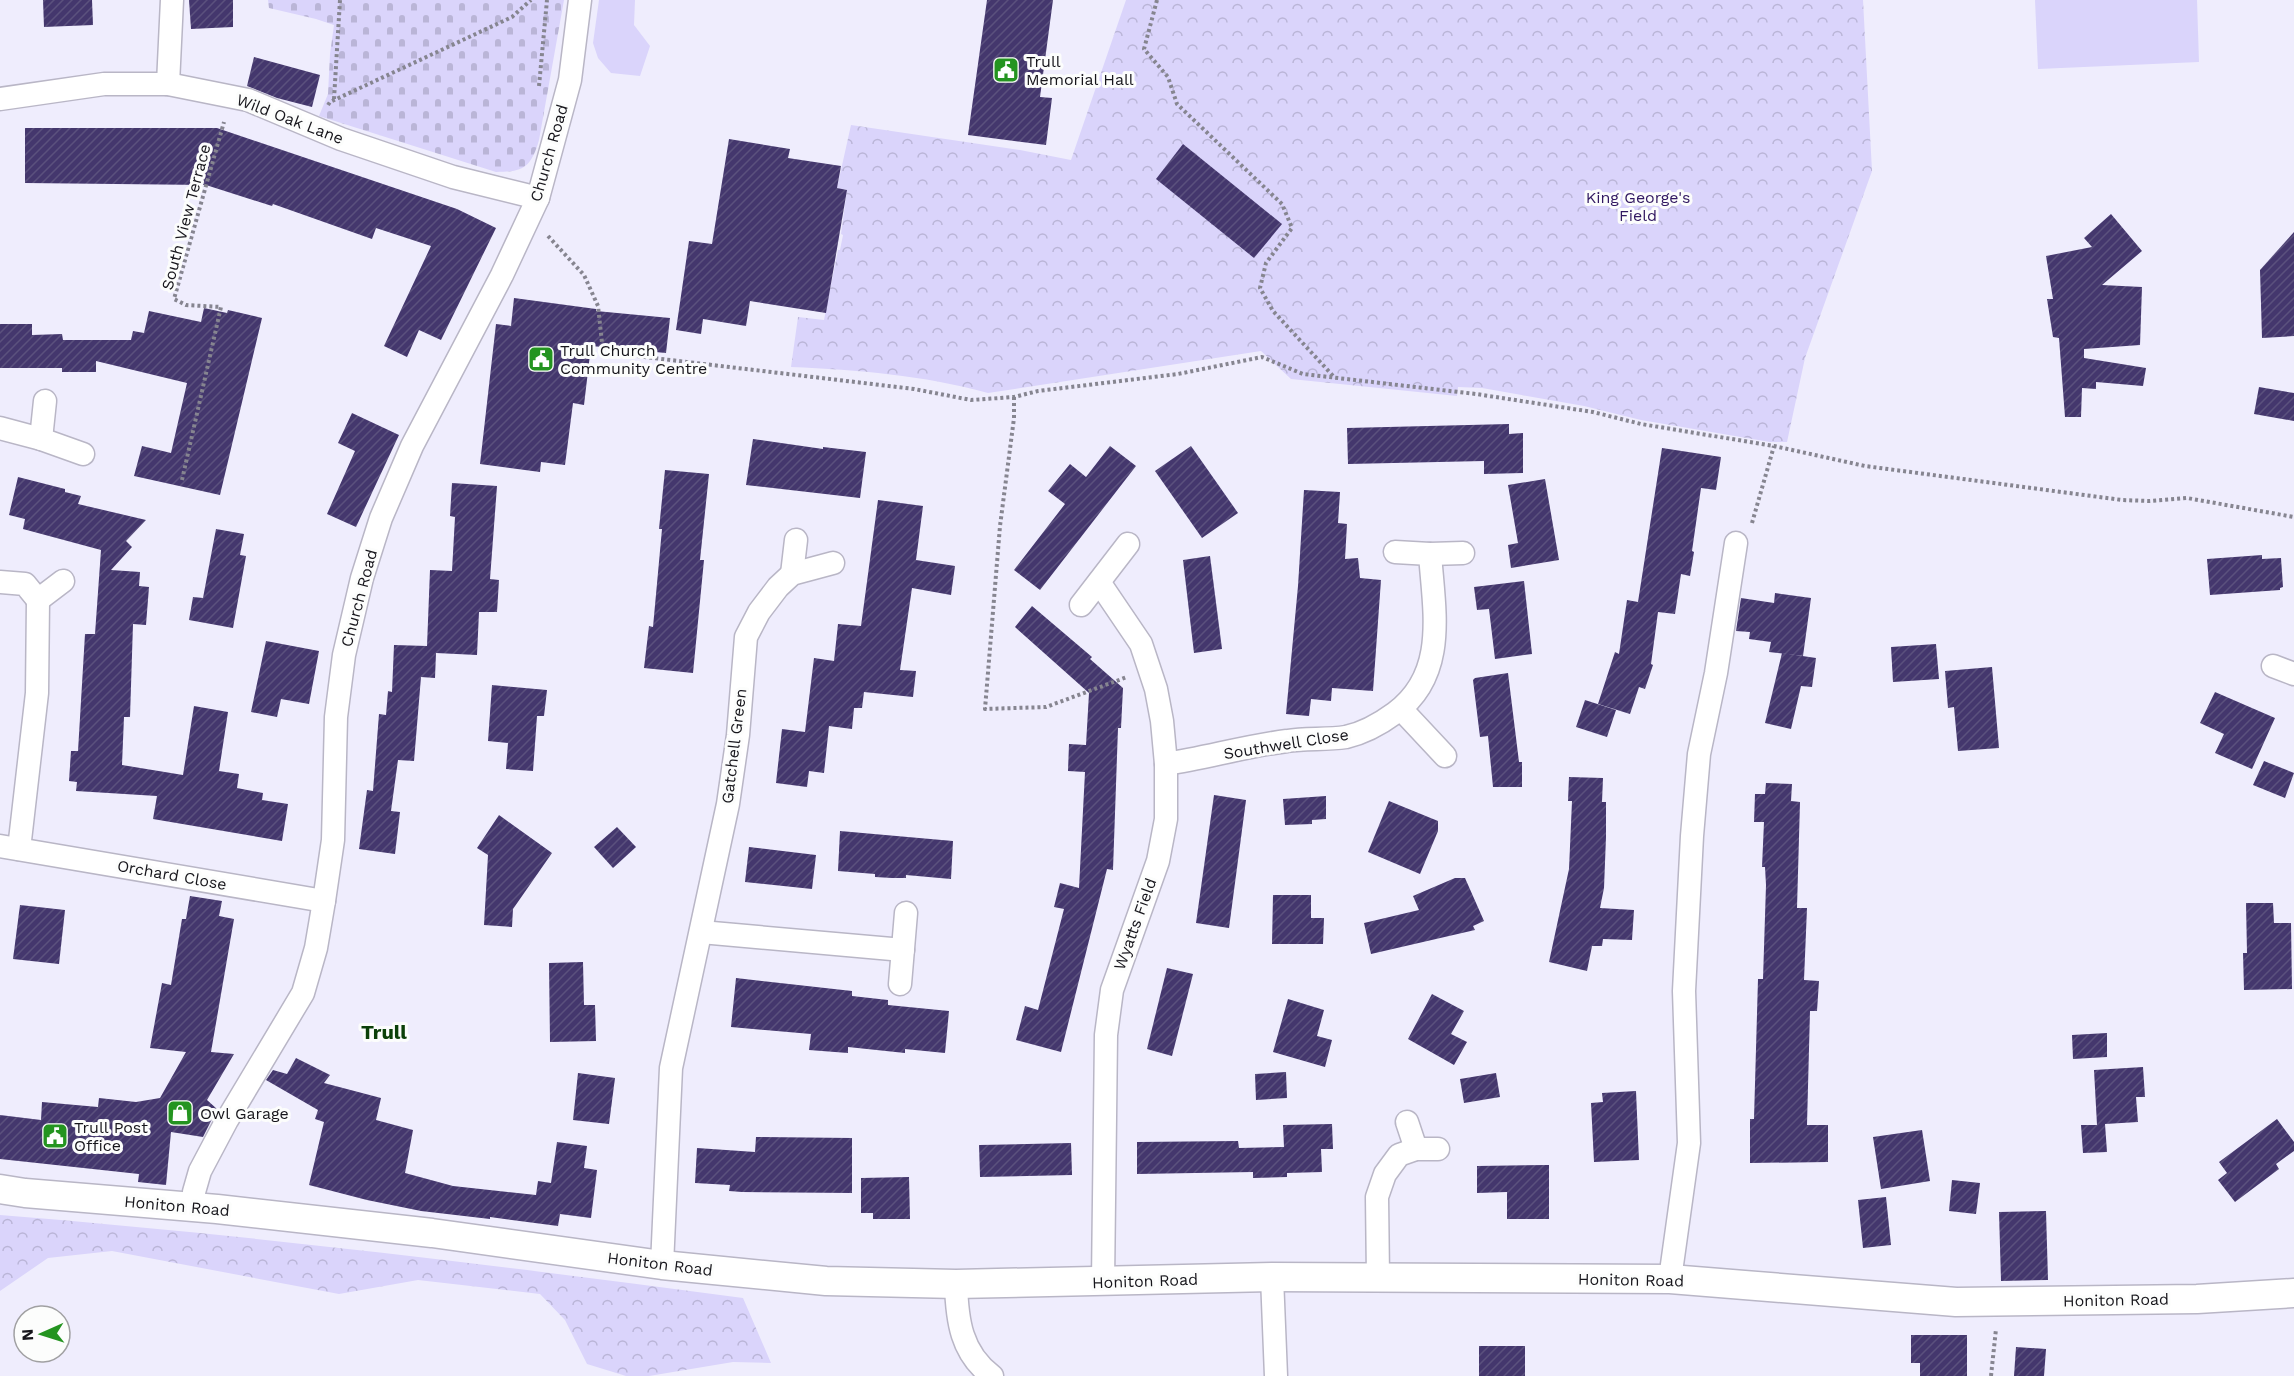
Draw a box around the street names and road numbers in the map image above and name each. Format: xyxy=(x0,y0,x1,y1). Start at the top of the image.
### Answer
street label: Wild Oak Lane xyxy=(234,90,346,148)
street label: Church Road xyxy=(526,102,572,204)
street label: South View Terrace xyxy=(157,142,215,292)
street label: Church Road xyxy=(337,547,381,649)
street label: Gatchell Green xyxy=(717,687,751,805)
street label: Southwell Close xyxy=(1222,725,1350,763)
street label: Orchard Close xyxy=(116,856,228,894)
street label: Wyatts Field xyxy=(1110,875,1160,973)
street label: Honiton Road xyxy=(123,1192,231,1220)
street label: Honiton Road xyxy=(606,1248,714,1280)
street label: Honiton Road xyxy=(1092,1270,1198,1292)
street label: Honiton Road xyxy=(1578,1270,1684,1290)
street label: Honiton Road xyxy=(2063,1290,2169,1310)

